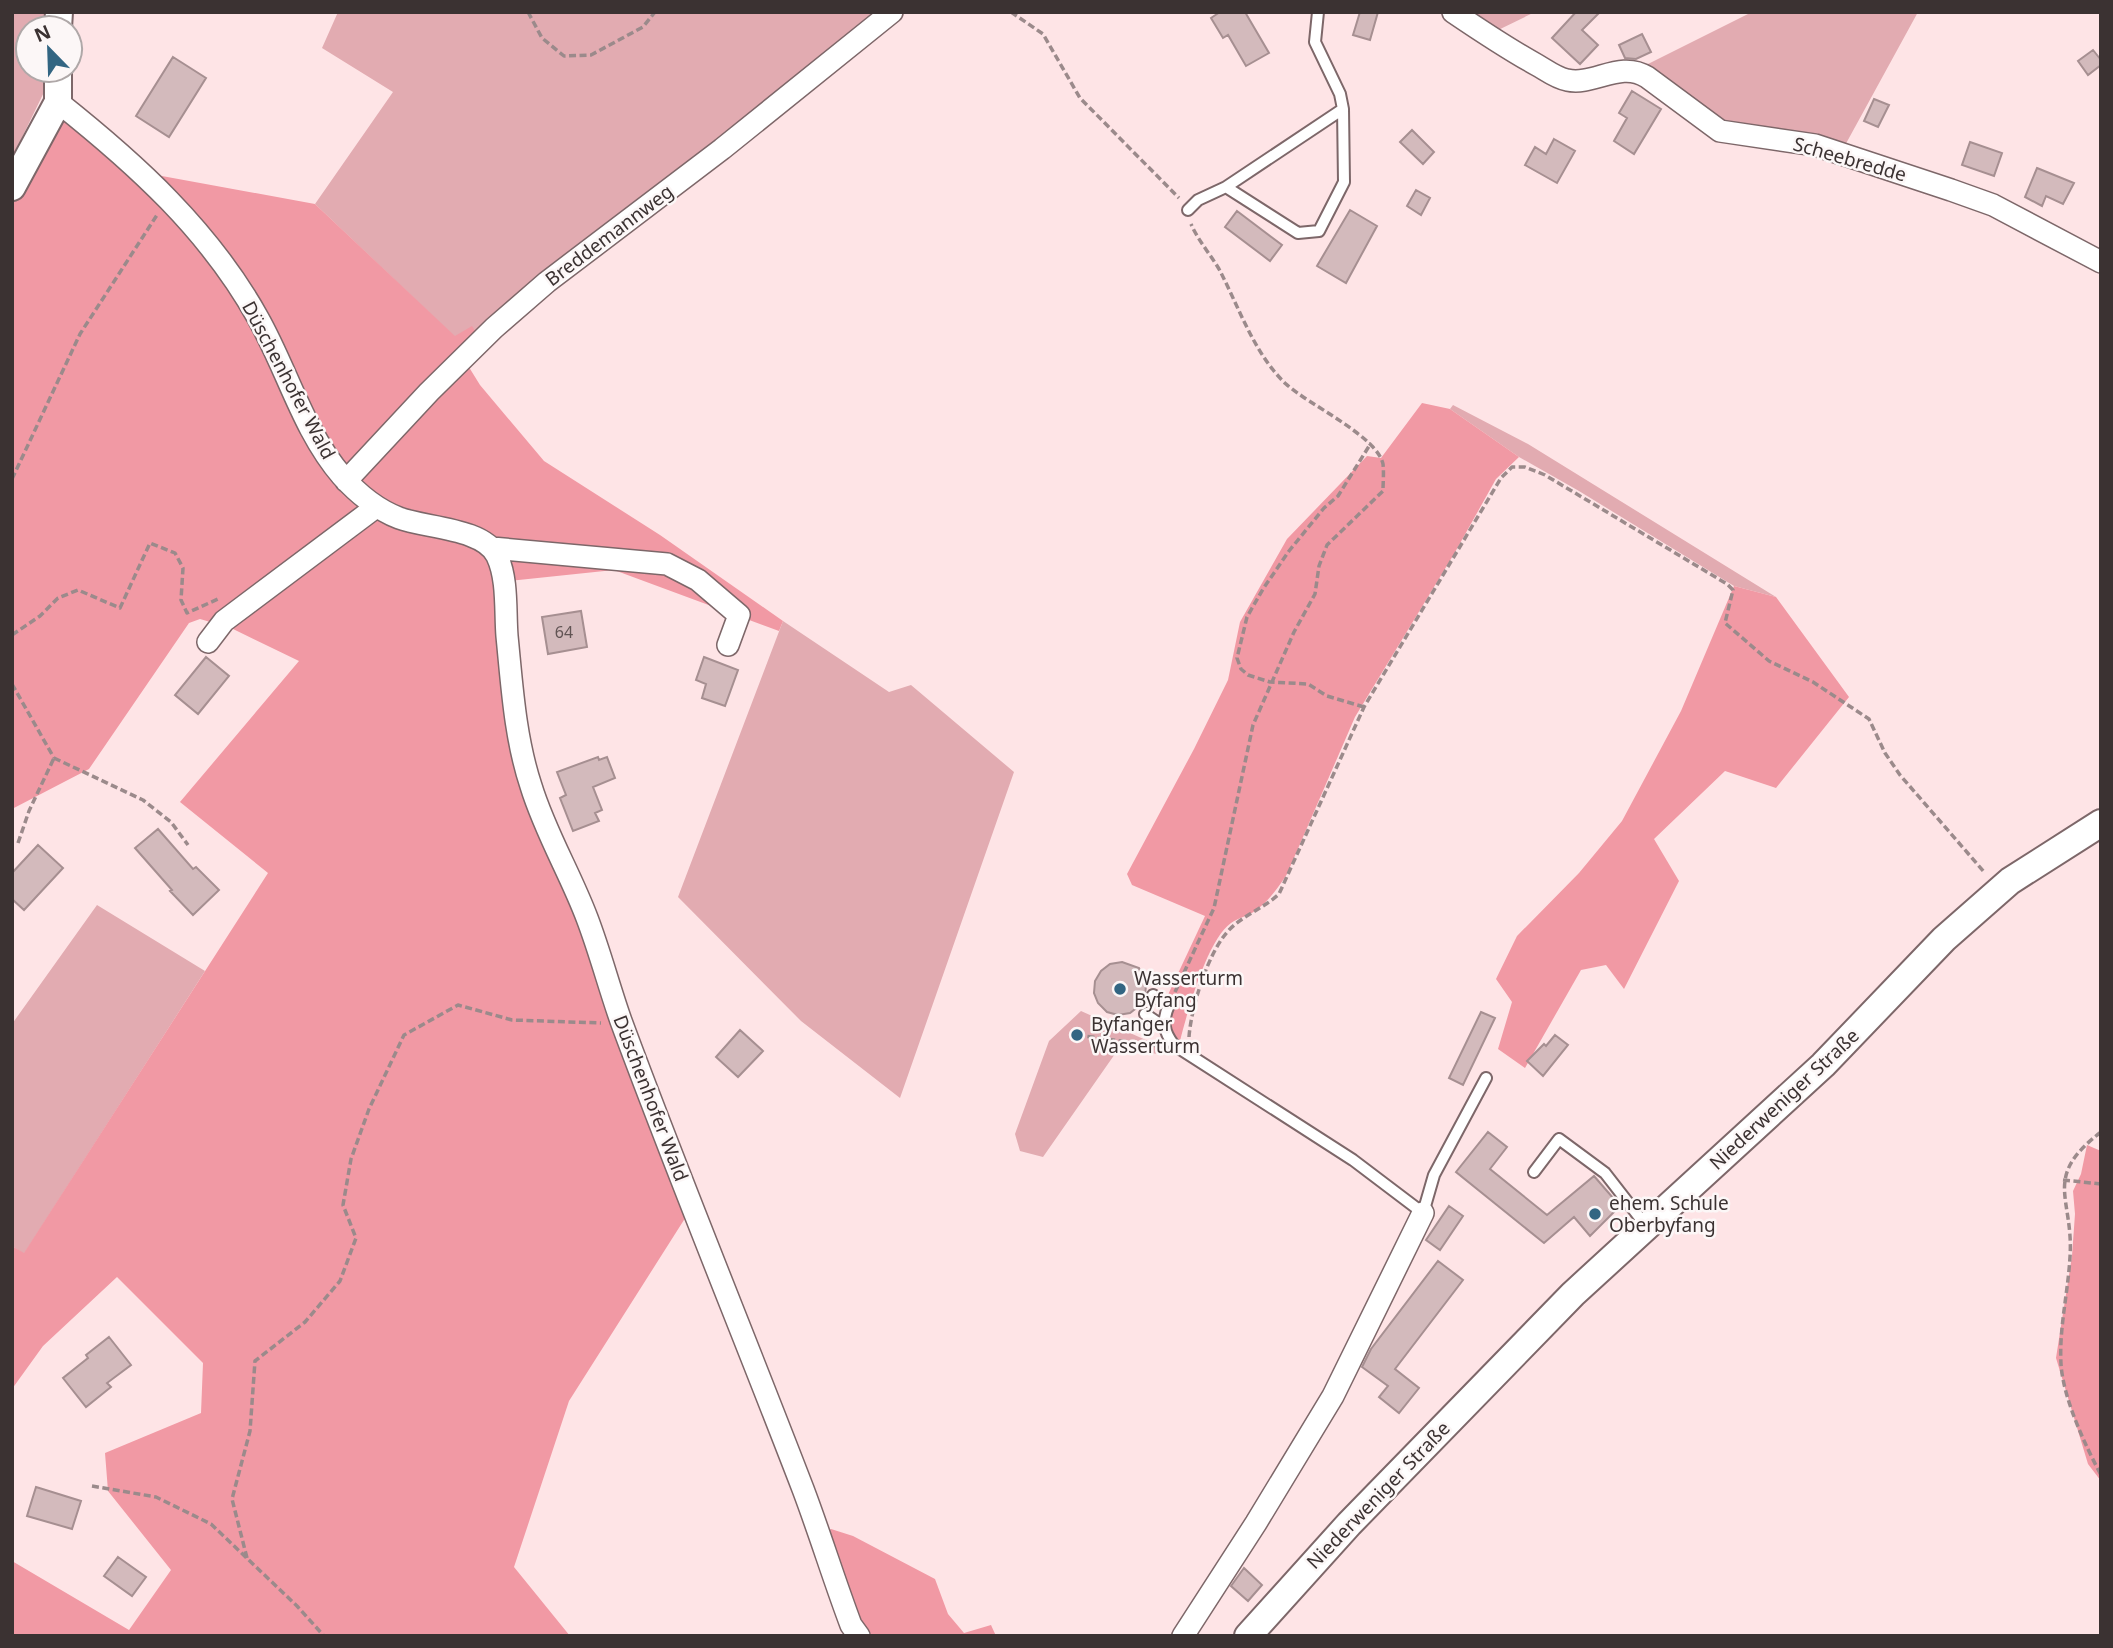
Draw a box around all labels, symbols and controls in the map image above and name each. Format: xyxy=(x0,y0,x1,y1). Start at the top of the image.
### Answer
north arrow xyxy=(14,14,84,84)
text: N xyxy=(30,18,55,48)
street label: Scheebredde xyxy=(1790,130,1910,188)
street label: Breddemannweg xyxy=(540,178,678,292)
street label: Düschenhofer Wald xyxy=(236,296,342,464)
house number: 64 xyxy=(555,621,573,643)
place label: Wasserturm Byfang xyxy=(1134,965,1243,1013)
marker: Wasserturm Byfang xyxy=(1112,981,1128,997)
street label: Düschenhofer Wald xyxy=(607,1011,695,1185)
place label: Byfanger Wasserturm xyxy=(1091,1011,1200,1059)
street label: Niederweniger Straße xyxy=(1703,1023,1865,1175)
marker: Byfanger Wasserturm xyxy=(1069,1027,1085,1043)
place label: ehem. Schule Oberbyfang xyxy=(1609,1190,1729,1238)
marker: ehem. Schule Oberbyfang xyxy=(1587,1206,1603,1222)
street label: Niederweniger Straße xyxy=(1301,1416,1455,1574)

